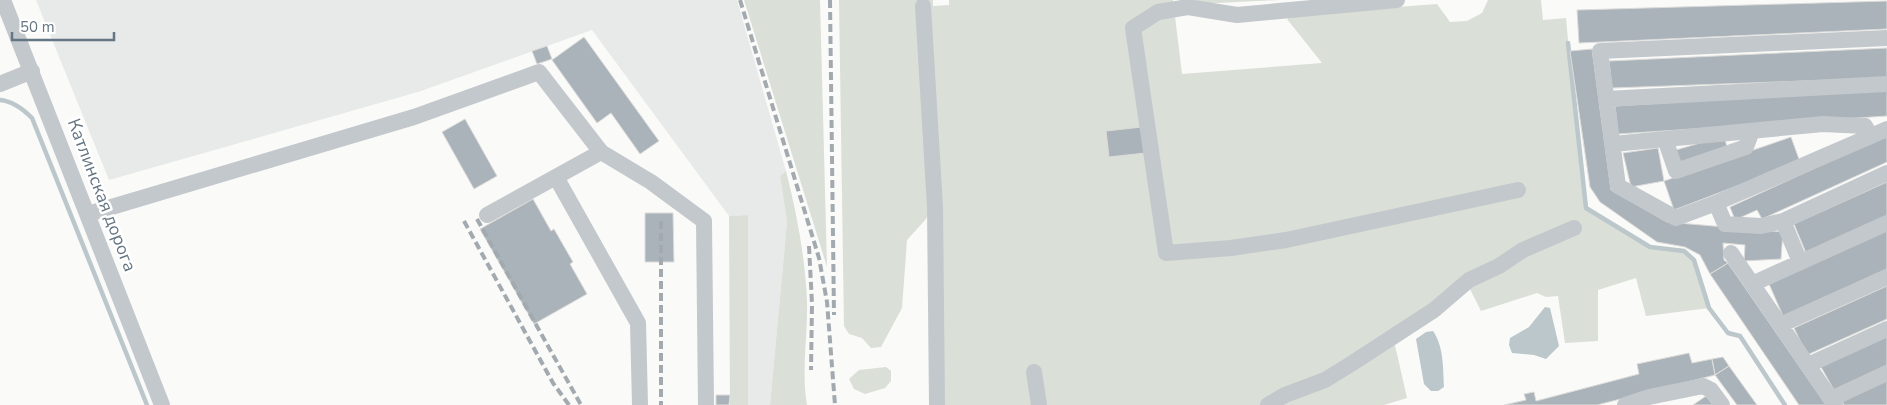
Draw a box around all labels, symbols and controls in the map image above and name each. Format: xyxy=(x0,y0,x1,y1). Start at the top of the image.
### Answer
scale bar xyxy=(12,10,115,42)
text: 50 m xyxy=(20,17,55,37)
street label: Катлинская дорога xyxy=(62,115,142,275)

